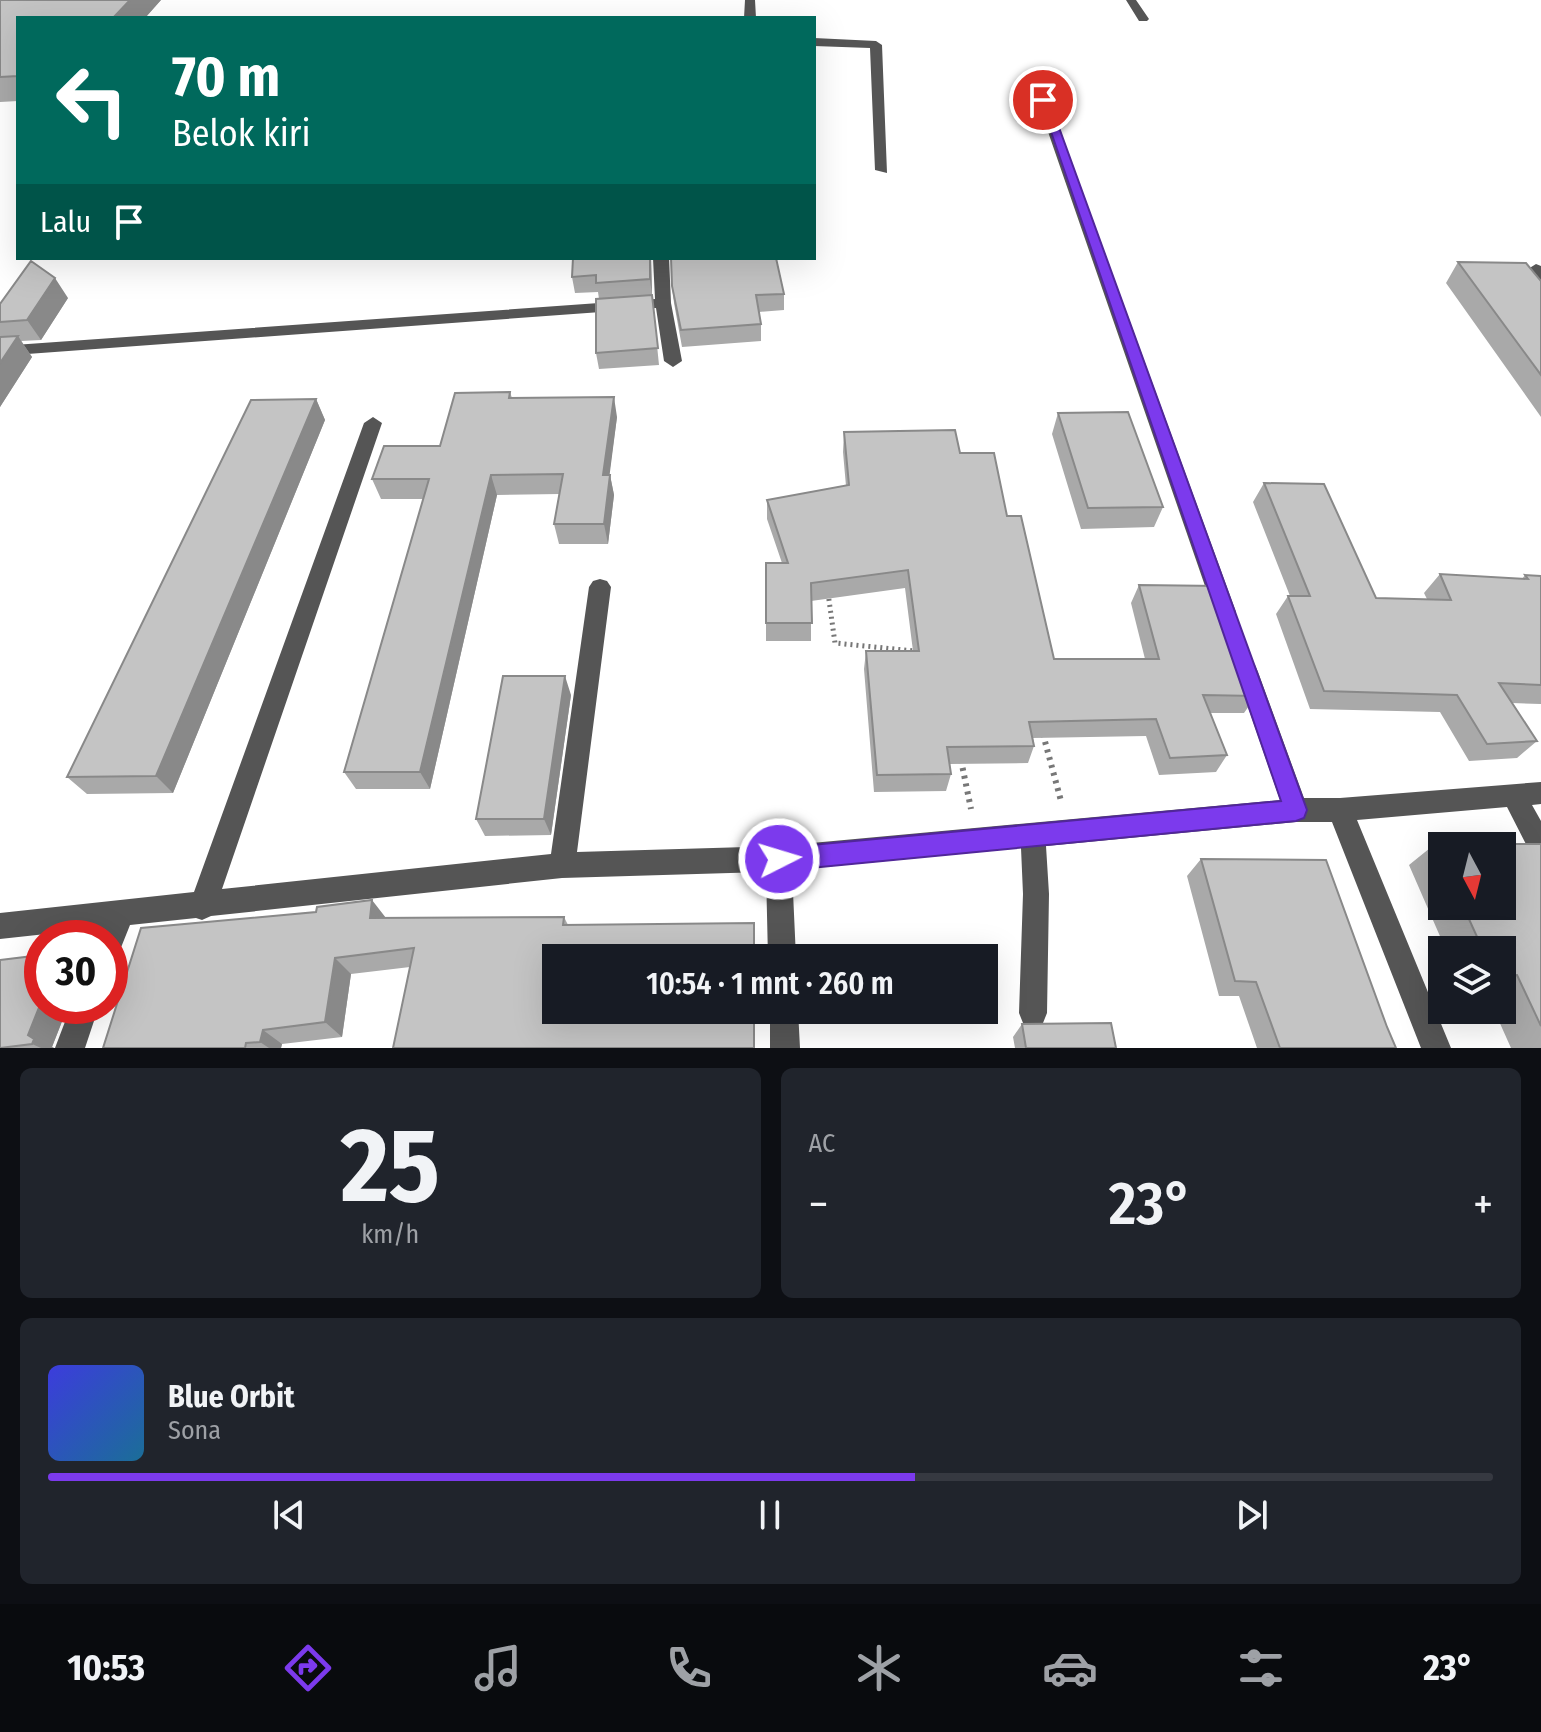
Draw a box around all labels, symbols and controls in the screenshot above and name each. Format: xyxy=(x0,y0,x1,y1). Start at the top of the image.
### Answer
text: 70 m xyxy=(172,44,280,111)
icon: left xyxy=(40,48,144,152)
pin xyxy=(1009,66,1077,134)
icon: arrive xyxy=(1021,78,1065,122)
text: Belok kiri xyxy=(172,112,310,156)
icon: arrive xyxy=(107,200,151,244)
text: Lalu xyxy=(40,204,91,240)
position arrow xyxy=(737,817,821,901)
north arrow xyxy=(1428,832,1516,920)
map controls xyxy=(1428,832,1516,1024)
speed limit sign: 30 xyxy=(24,920,128,1024)
button: layers xyxy=(1428,936,1516,1024)
text: 10:54 · 1 mnt · 260 m xyxy=(646,966,894,1002)
text: 25 xyxy=(341,1104,440,1229)
text: AC xyxy=(809,1128,835,1159)
text: 23° xyxy=(1109,1168,1193,1240)
text: − xyxy=(809,1178,828,1231)
text: + xyxy=(1473,1178,1493,1231)
text: km/h xyxy=(361,1219,419,1250)
text: Blue Orbit xyxy=(168,1379,294,1415)
text: Sona xyxy=(168,1415,221,1446)
icon: previous xyxy=(267,1493,311,1537)
icon: pause xyxy=(748,1493,792,1537)
icon: next xyxy=(1230,1493,1274,1537)
icon: directions xyxy=(280,1640,336,1696)
icon: music xyxy=(470,1640,526,1696)
icon: phone xyxy=(661,1640,717,1696)
icon: climate xyxy=(851,1640,907,1696)
icon: car xyxy=(1042,1640,1098,1696)
icon: filters xyxy=(1233,1640,1289,1696)
text: 10:53 xyxy=(67,1646,145,1690)
text: 23° xyxy=(1423,1646,1474,1690)

